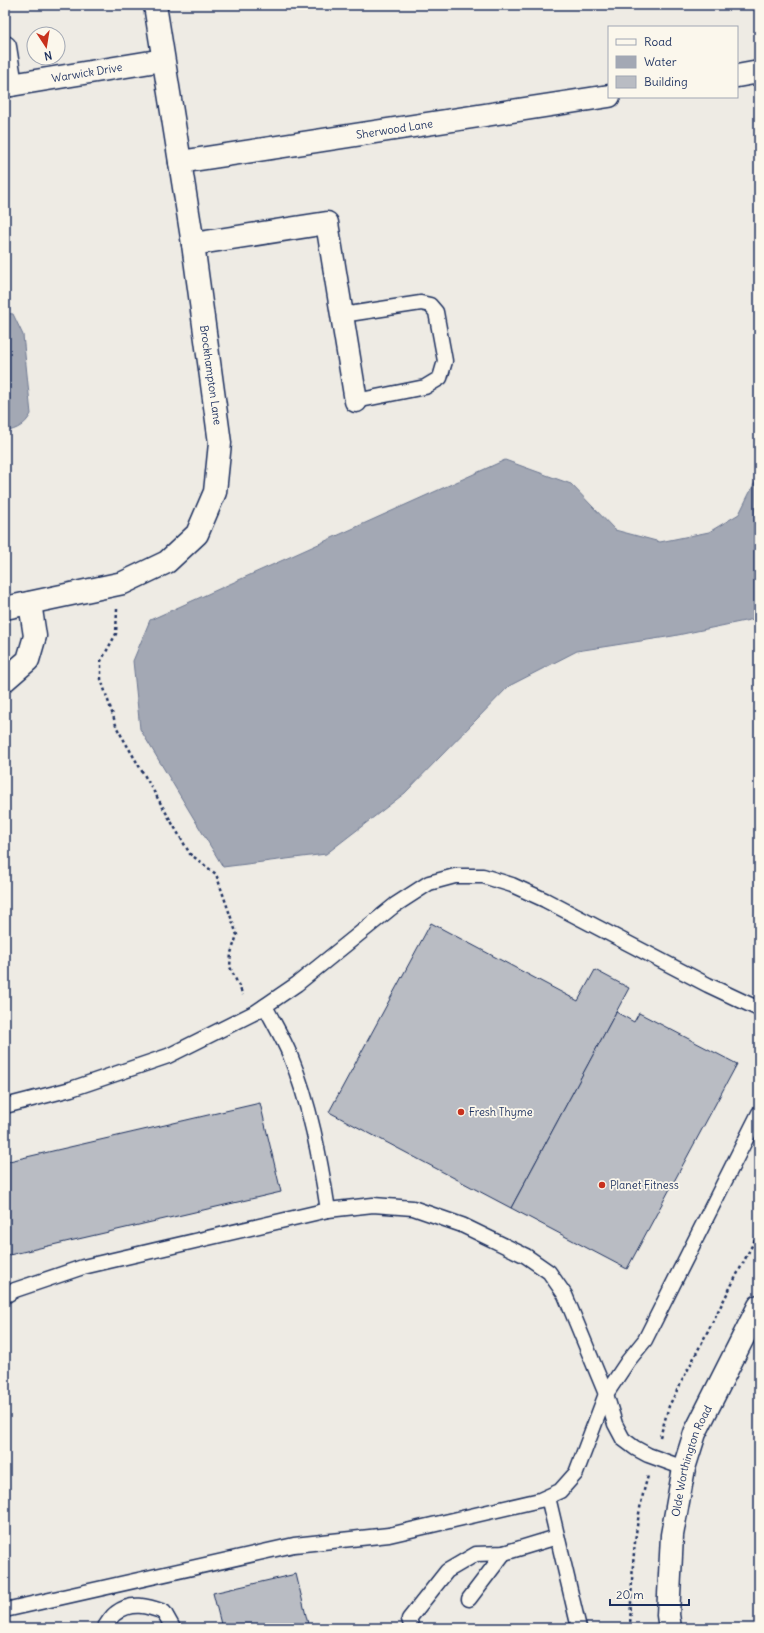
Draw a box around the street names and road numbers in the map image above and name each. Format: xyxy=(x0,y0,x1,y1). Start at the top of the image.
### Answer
street label: Warwick Drive xyxy=(51,60,123,85)
street label: Sherwood Lane xyxy=(355,116,434,142)
street label: Brockhampton Lane xyxy=(197,324,225,426)
street label: Olde Worthington Road xyxy=(668,1403,715,1518)

